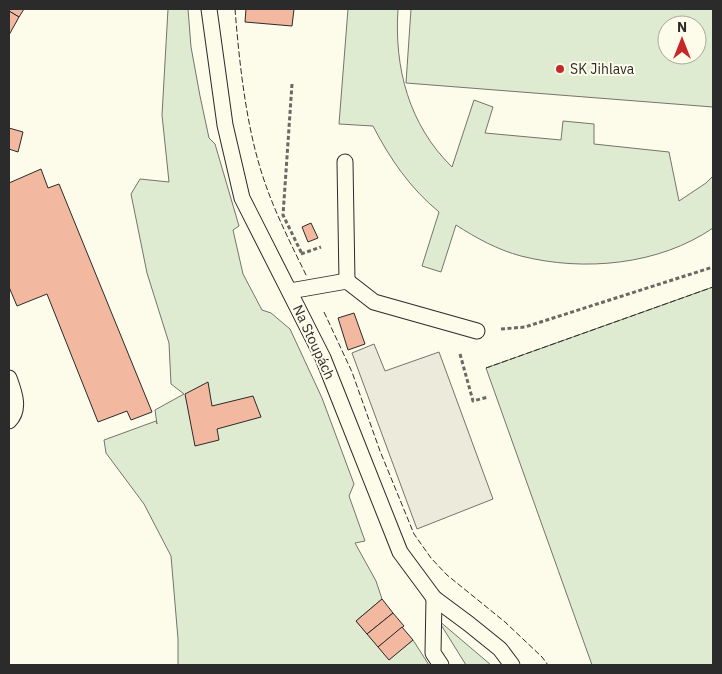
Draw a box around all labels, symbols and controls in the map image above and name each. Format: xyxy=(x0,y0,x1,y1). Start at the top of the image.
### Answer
north arrow xyxy=(657,15,707,65)
text: N xyxy=(677,18,687,36)
place label: SK Jihlava xyxy=(570,60,635,78)
marker: SK Jihlava xyxy=(554,63,566,75)
street label: Na Stoupách xyxy=(289,302,339,382)

